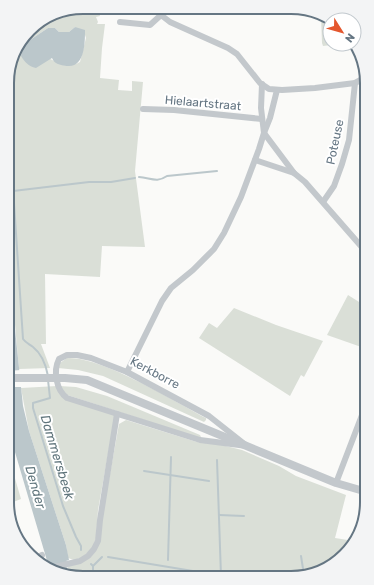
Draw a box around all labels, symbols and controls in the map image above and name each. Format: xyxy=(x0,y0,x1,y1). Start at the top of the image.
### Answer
north arrow xyxy=(322,12,362,52)
text: N xyxy=(342,31,357,45)
street label: Hielaartstraat xyxy=(164,93,242,113)
street label: Poteuse xyxy=(323,118,347,166)
street label: Kerkborre xyxy=(128,354,182,392)
water label: Dammersbeek xyxy=(38,413,78,501)
water label: Dender xyxy=(22,464,49,511)

